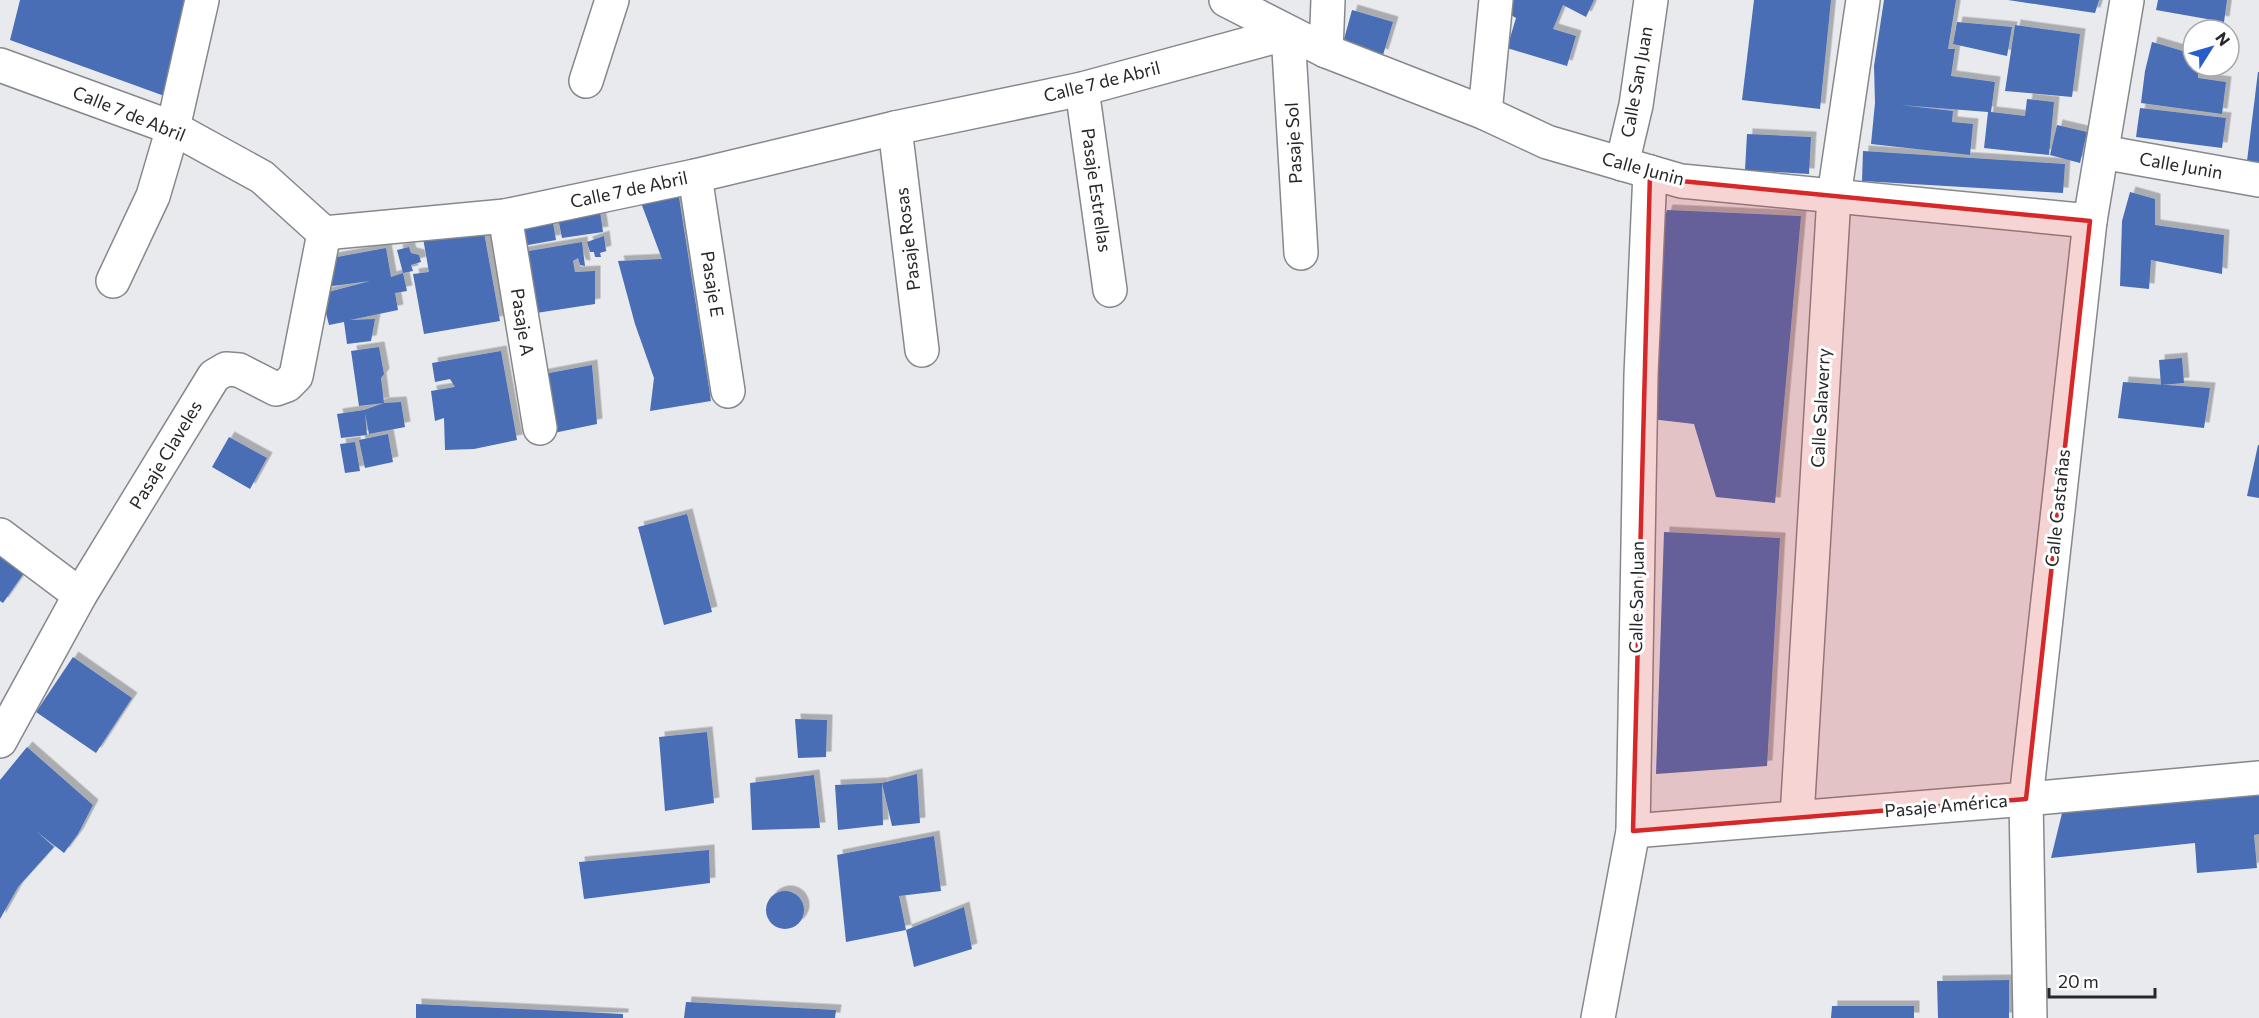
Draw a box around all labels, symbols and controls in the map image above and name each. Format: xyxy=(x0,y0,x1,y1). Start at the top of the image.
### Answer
north arrow xyxy=(2181,18,2241,78)
street label: Calle San Juan xyxy=(1615,24,1657,139)
text: N xyxy=(2212,28,2235,49)
street label: Calle 7 de Abril xyxy=(1041,56,1162,106)
street label: Calle 7 de Abril xyxy=(70,80,189,146)
street label: Pasaje Sol xyxy=(1280,102,1306,184)
street label: Pasaje Estrellas xyxy=(1077,126,1117,253)
street label: Calle Junin xyxy=(1600,146,1687,190)
street label: Calle Junin xyxy=(2138,147,2225,183)
street label: Calle 7 de Abril xyxy=(568,166,690,212)
street label: Pasaje Rosas xyxy=(890,186,924,292)
street label: Pasaje E xyxy=(697,249,729,318)
street label: Pasaje A xyxy=(507,286,539,357)
street label: Calle Salaverry xyxy=(1806,348,1834,468)
street label: Pasaje Claveles xyxy=(124,396,206,513)
street label: Calle Castañas xyxy=(2040,448,2074,568)
street label: Calle San Juan xyxy=(1624,541,1648,653)
street label: Pasaje América xyxy=(1883,789,2008,821)
scale bar xyxy=(2049,961,2156,999)
text: 20 m xyxy=(2058,970,2099,992)

